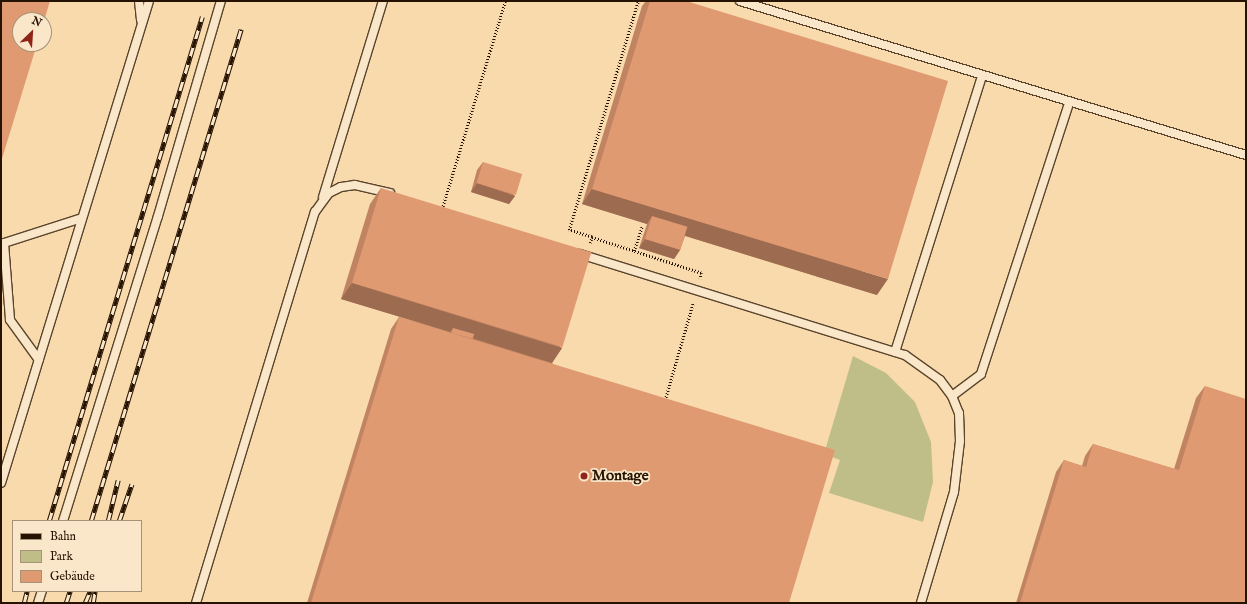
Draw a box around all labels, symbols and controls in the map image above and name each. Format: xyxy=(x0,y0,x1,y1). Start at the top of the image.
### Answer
north arrow xyxy=(12,12,52,52)
text: N xyxy=(29,14,44,30)
place label: Montage xyxy=(592,467,649,485)
marker: Montage xyxy=(579,471,589,481)
legend xyxy=(12,520,142,592)
text: Bahn xyxy=(50,529,76,544)
text: Park xyxy=(50,549,73,564)
text: Gebäude xyxy=(50,569,95,584)

